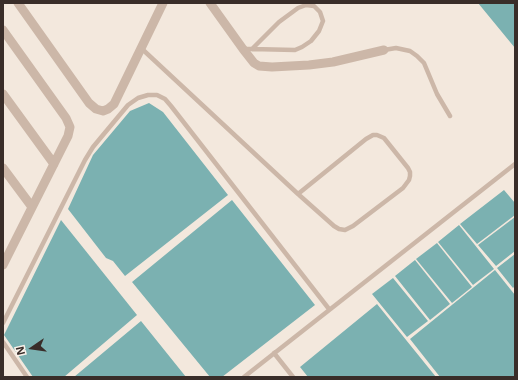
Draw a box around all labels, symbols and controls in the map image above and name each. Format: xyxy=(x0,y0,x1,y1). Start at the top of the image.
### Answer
north arrow xyxy=(12,328,52,368)
text: N xyxy=(12,345,28,357)

